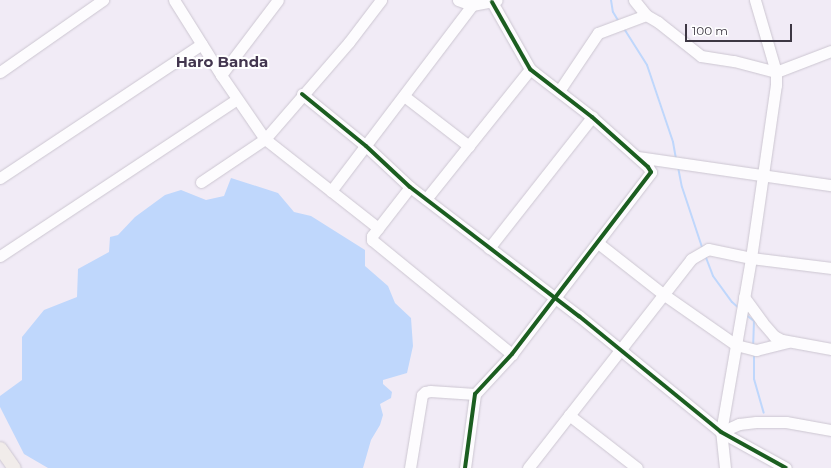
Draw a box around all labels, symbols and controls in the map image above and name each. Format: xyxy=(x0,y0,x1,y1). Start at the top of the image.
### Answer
scale bar xyxy=(687,16,794,42)
text: 100 m xyxy=(692,23,728,38)
district label: Haro Banda xyxy=(176,53,268,71)

